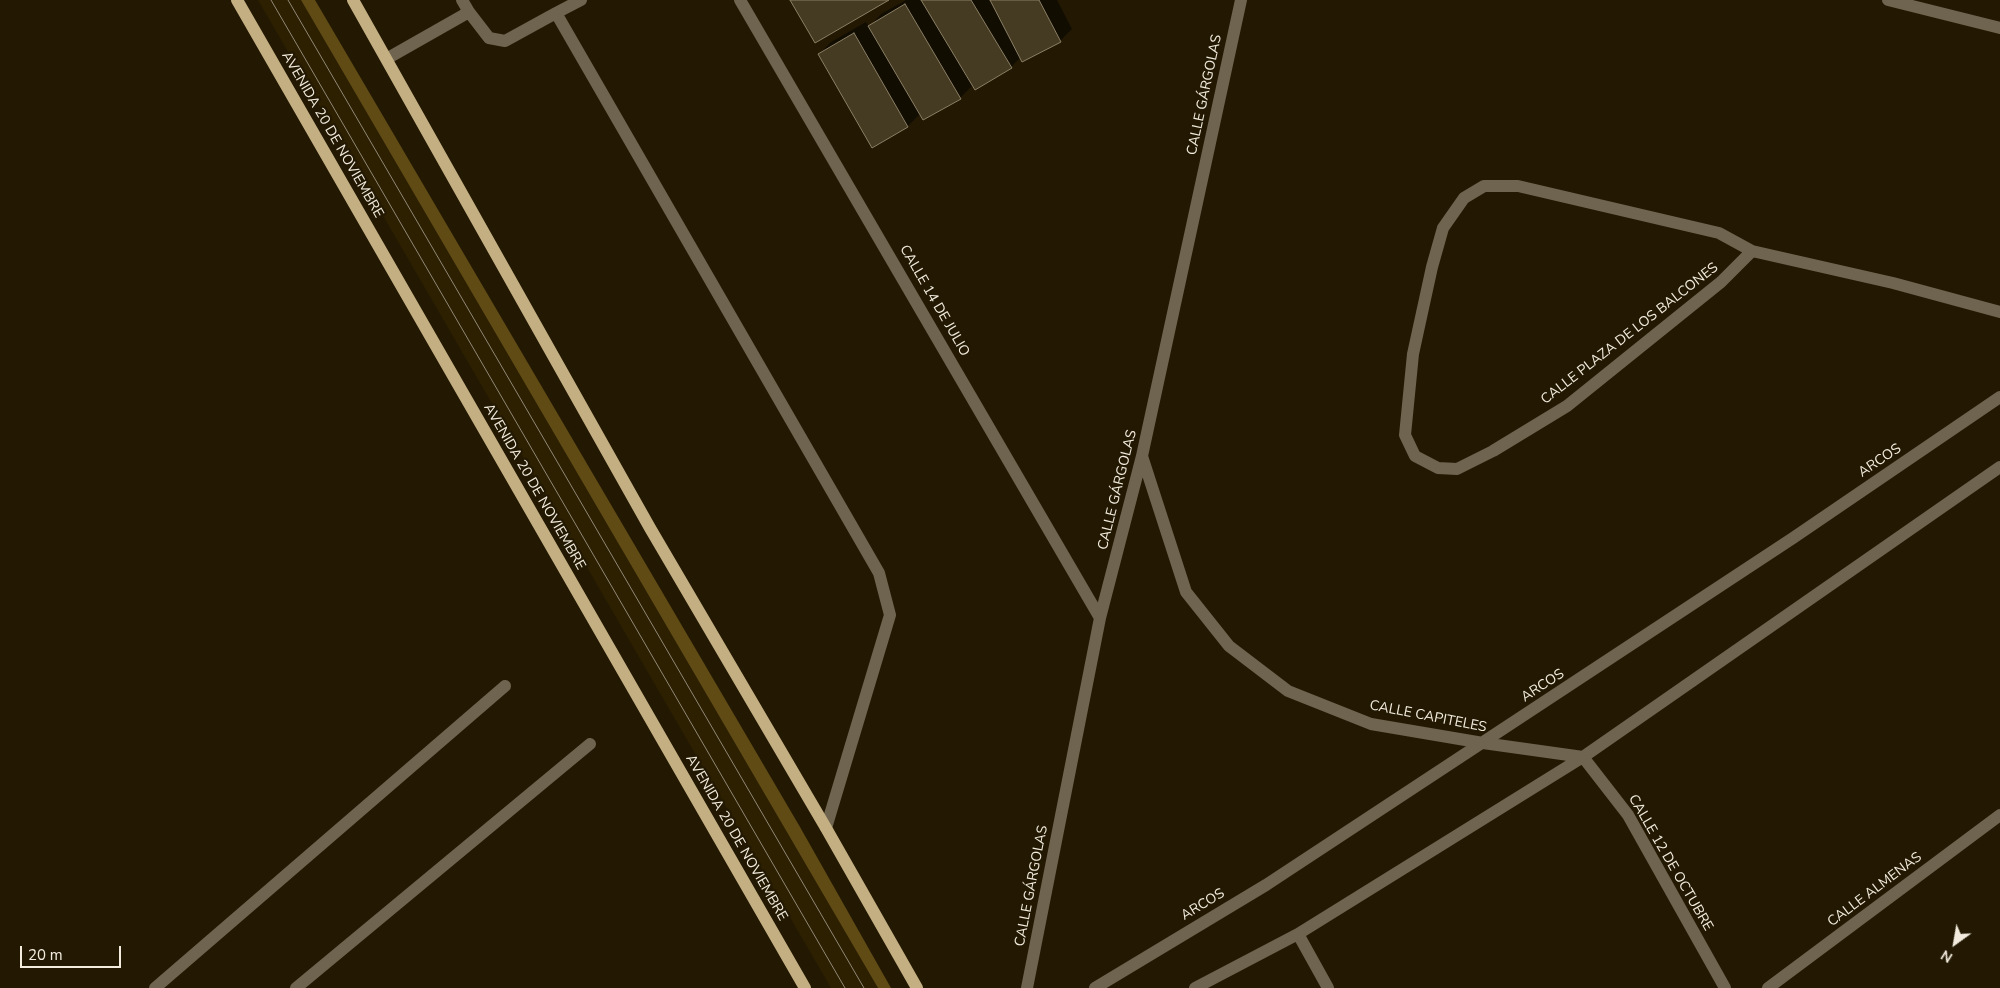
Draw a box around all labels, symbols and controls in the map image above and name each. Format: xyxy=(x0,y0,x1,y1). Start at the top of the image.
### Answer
street label: CALLE GÁRGOLAS xyxy=(1184,33,1226,157)
street label: AVENIDA 20 DE NOVIEMBRE xyxy=(277,49,387,221)
street label: CALLE 14 DE JULIO xyxy=(895,242,973,360)
street label: CALLE PLAZA DE LOS BALCONES xyxy=(1538,260,1722,408)
street label: AVENIDA 20 DE NOVIEMBRE xyxy=(479,401,589,573)
street label: CALLE GÁRGOLAS xyxy=(1095,428,1141,552)
street label: ARCOS xyxy=(1855,441,1905,481)
street label: ARCOS xyxy=(1518,666,1568,706)
street label: CALLE CAPITELES xyxy=(1368,697,1488,737)
street label: AVENIDA 20 DE NOVIEMBRE xyxy=(681,752,791,924)
street label: CALLE 12 DE OCTUBRE xyxy=(1624,792,1716,934)
street label: CALLE GÁRGOLAS xyxy=(1012,824,1052,948)
street label: CALLE ALMENAS xyxy=(1825,849,1925,931)
street label: ARCOS xyxy=(1178,885,1228,925)
north arrow xyxy=(1930,918,1980,968)
scale bar xyxy=(22,936,124,968)
text: 20 m xyxy=(28,945,63,965)
text: N xyxy=(1937,945,1956,967)

